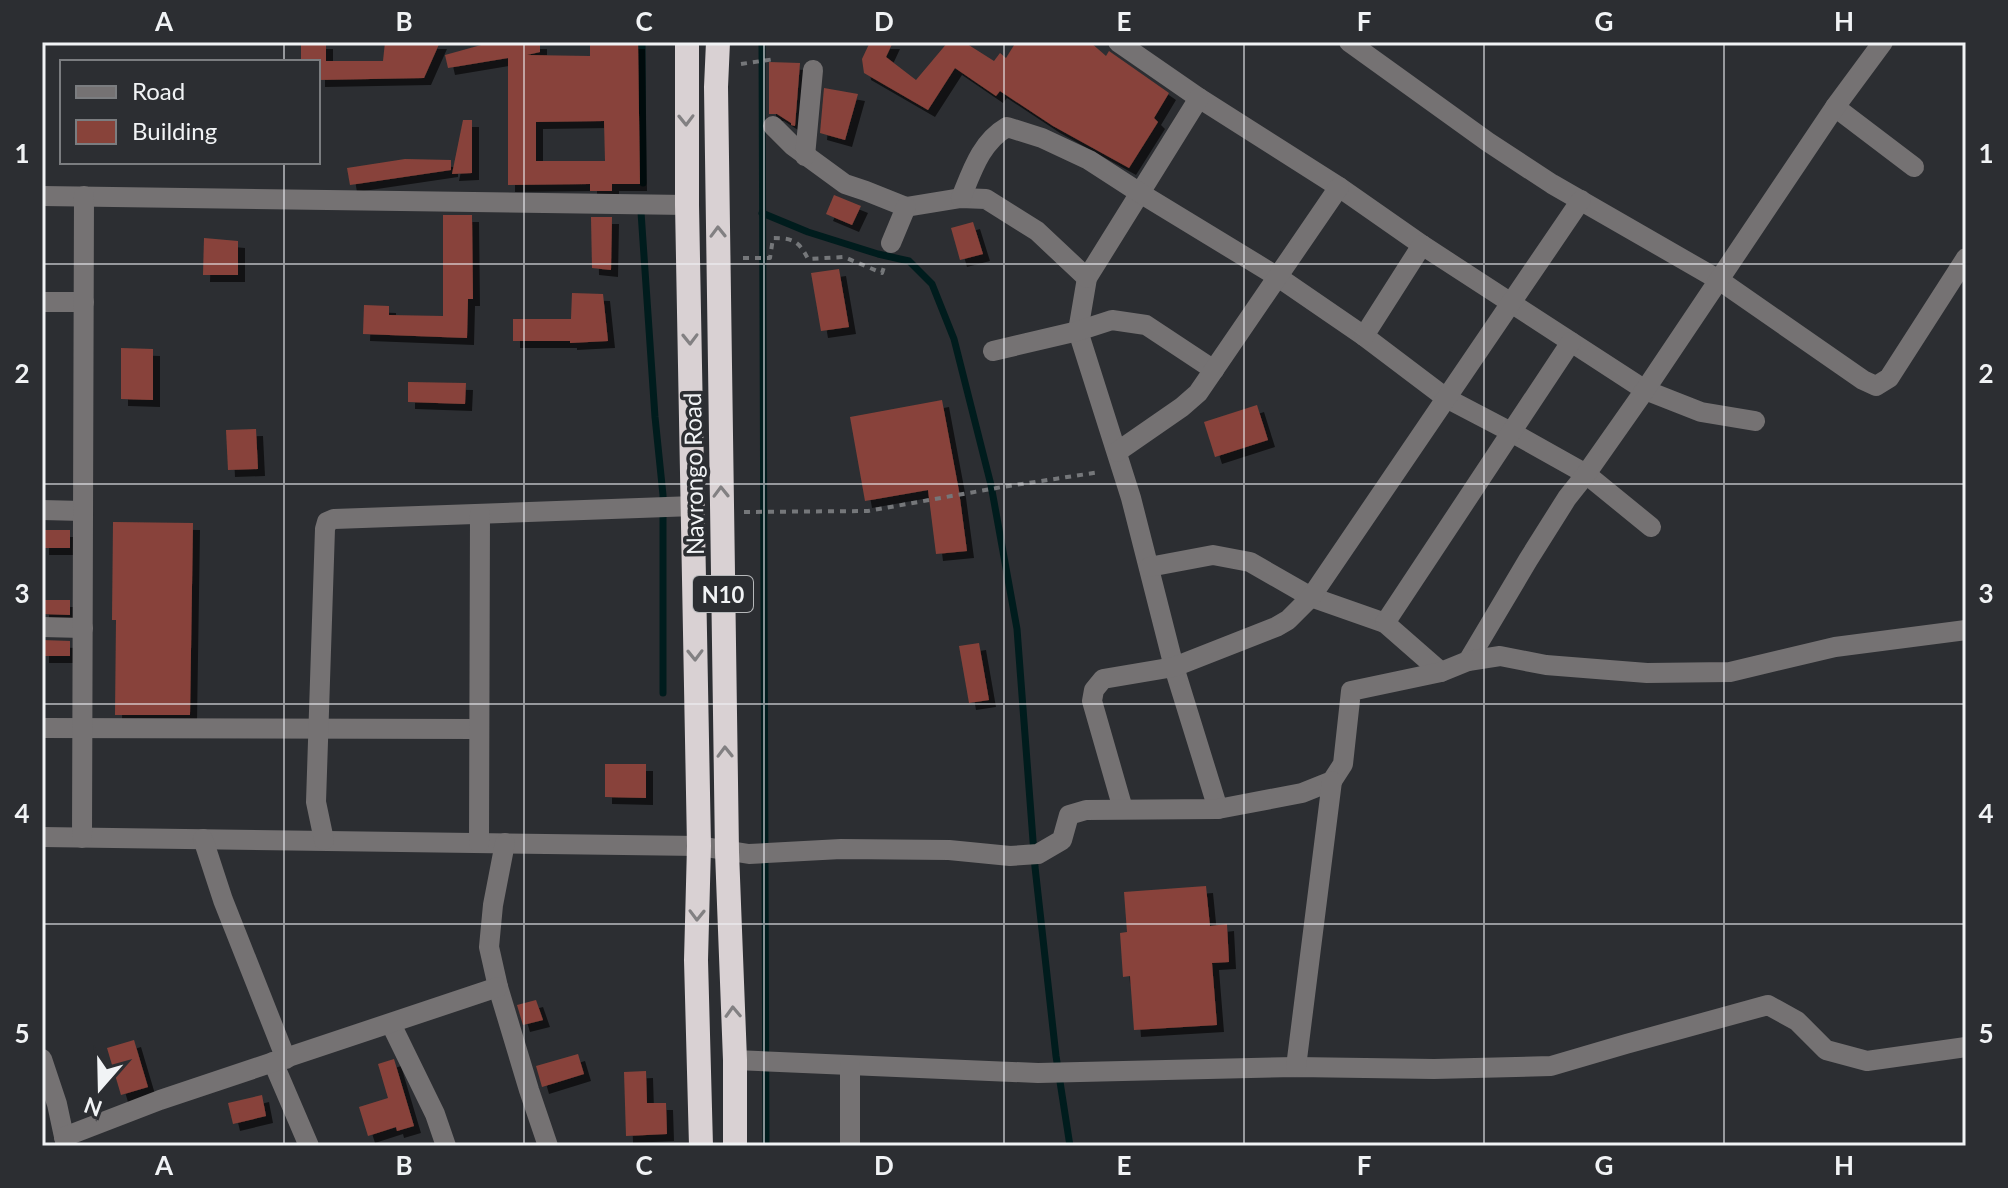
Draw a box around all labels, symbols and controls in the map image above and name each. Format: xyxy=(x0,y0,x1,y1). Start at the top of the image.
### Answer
text: A xyxy=(154,5,174,37)
text: B xyxy=(395,5,413,37)
text: C xyxy=(635,5,653,37)
text: D xyxy=(874,5,894,37)
text: E xyxy=(1117,5,1131,37)
text: F xyxy=(1357,5,1371,37)
text: G xyxy=(1595,5,1613,37)
text: H xyxy=(1834,5,1854,37)
legend xyxy=(60,60,320,164)
text: Road xyxy=(132,76,185,105)
one-way arrow xyxy=(677,114,695,127)
text: Building xyxy=(132,116,217,145)
text: 1 xyxy=(14,137,30,169)
text: 1 xyxy=(1978,137,1994,169)
one-way arrow xyxy=(709,225,727,238)
one-way arrow xyxy=(681,333,699,346)
text: 2 xyxy=(14,357,30,389)
text: 2 xyxy=(1978,357,1994,389)
street label: Navrongo Road xyxy=(677,392,709,556)
one-way arrow xyxy=(713,485,730,498)
road number: N10 xyxy=(693,576,753,612)
text: 3 xyxy=(14,577,30,609)
text: 3 xyxy=(1978,577,1994,609)
one-way arrow xyxy=(686,649,704,662)
one-way arrow xyxy=(716,745,734,758)
text: 4 xyxy=(14,797,30,829)
text: 4 xyxy=(1978,797,1994,829)
one-way arrow xyxy=(689,909,706,922)
one-way arrow xyxy=(725,1005,742,1018)
text: 5 xyxy=(14,1017,30,1049)
text: 5 xyxy=(1978,1017,1994,1049)
north arrow xyxy=(60,1048,140,1128)
text: N xyxy=(80,1092,106,1123)
text: A xyxy=(154,1149,174,1181)
text: B xyxy=(395,1149,413,1181)
text: C xyxy=(635,1149,653,1181)
text: D xyxy=(874,1149,894,1181)
text: E xyxy=(1117,1149,1131,1181)
text: F xyxy=(1357,1149,1371,1181)
text: G xyxy=(1595,1149,1613,1181)
text: H xyxy=(1834,1149,1854,1181)

